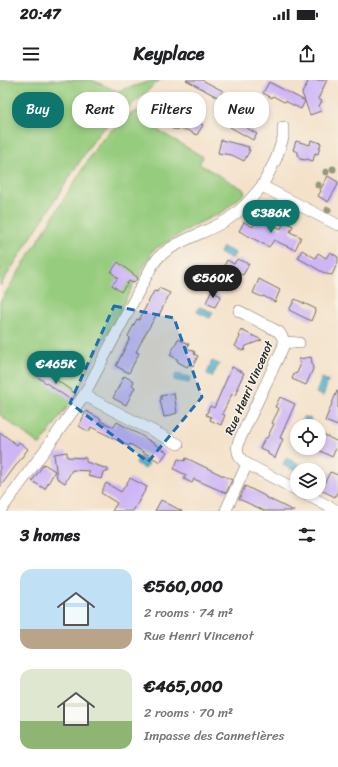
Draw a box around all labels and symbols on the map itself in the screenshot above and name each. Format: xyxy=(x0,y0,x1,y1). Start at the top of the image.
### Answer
pin: €386K xyxy=(243,200,299,234)
pin: €560K xyxy=(185,265,241,299)
street label: Rue Henri Vincenot xyxy=(218,336,280,439)
pin: €465K xyxy=(28,351,84,385)

